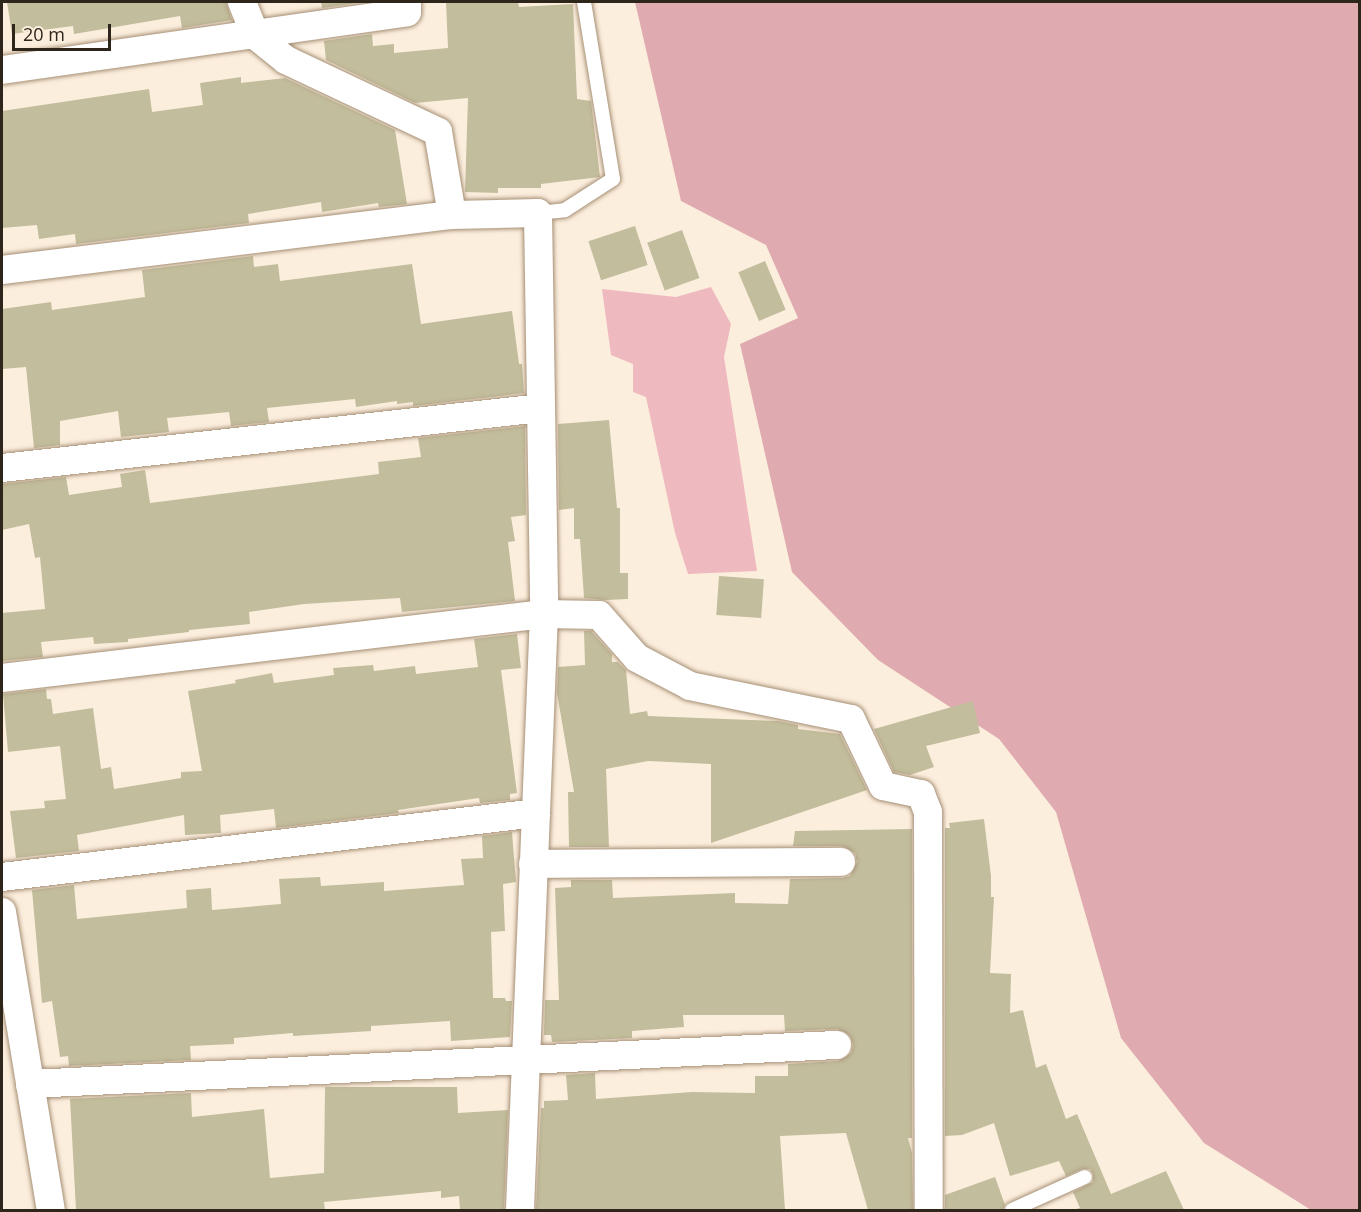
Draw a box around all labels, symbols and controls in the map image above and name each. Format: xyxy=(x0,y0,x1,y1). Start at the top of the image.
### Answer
scale bar xyxy=(15,12,114,50)
text: 20 m xyxy=(23,22,65,46)

